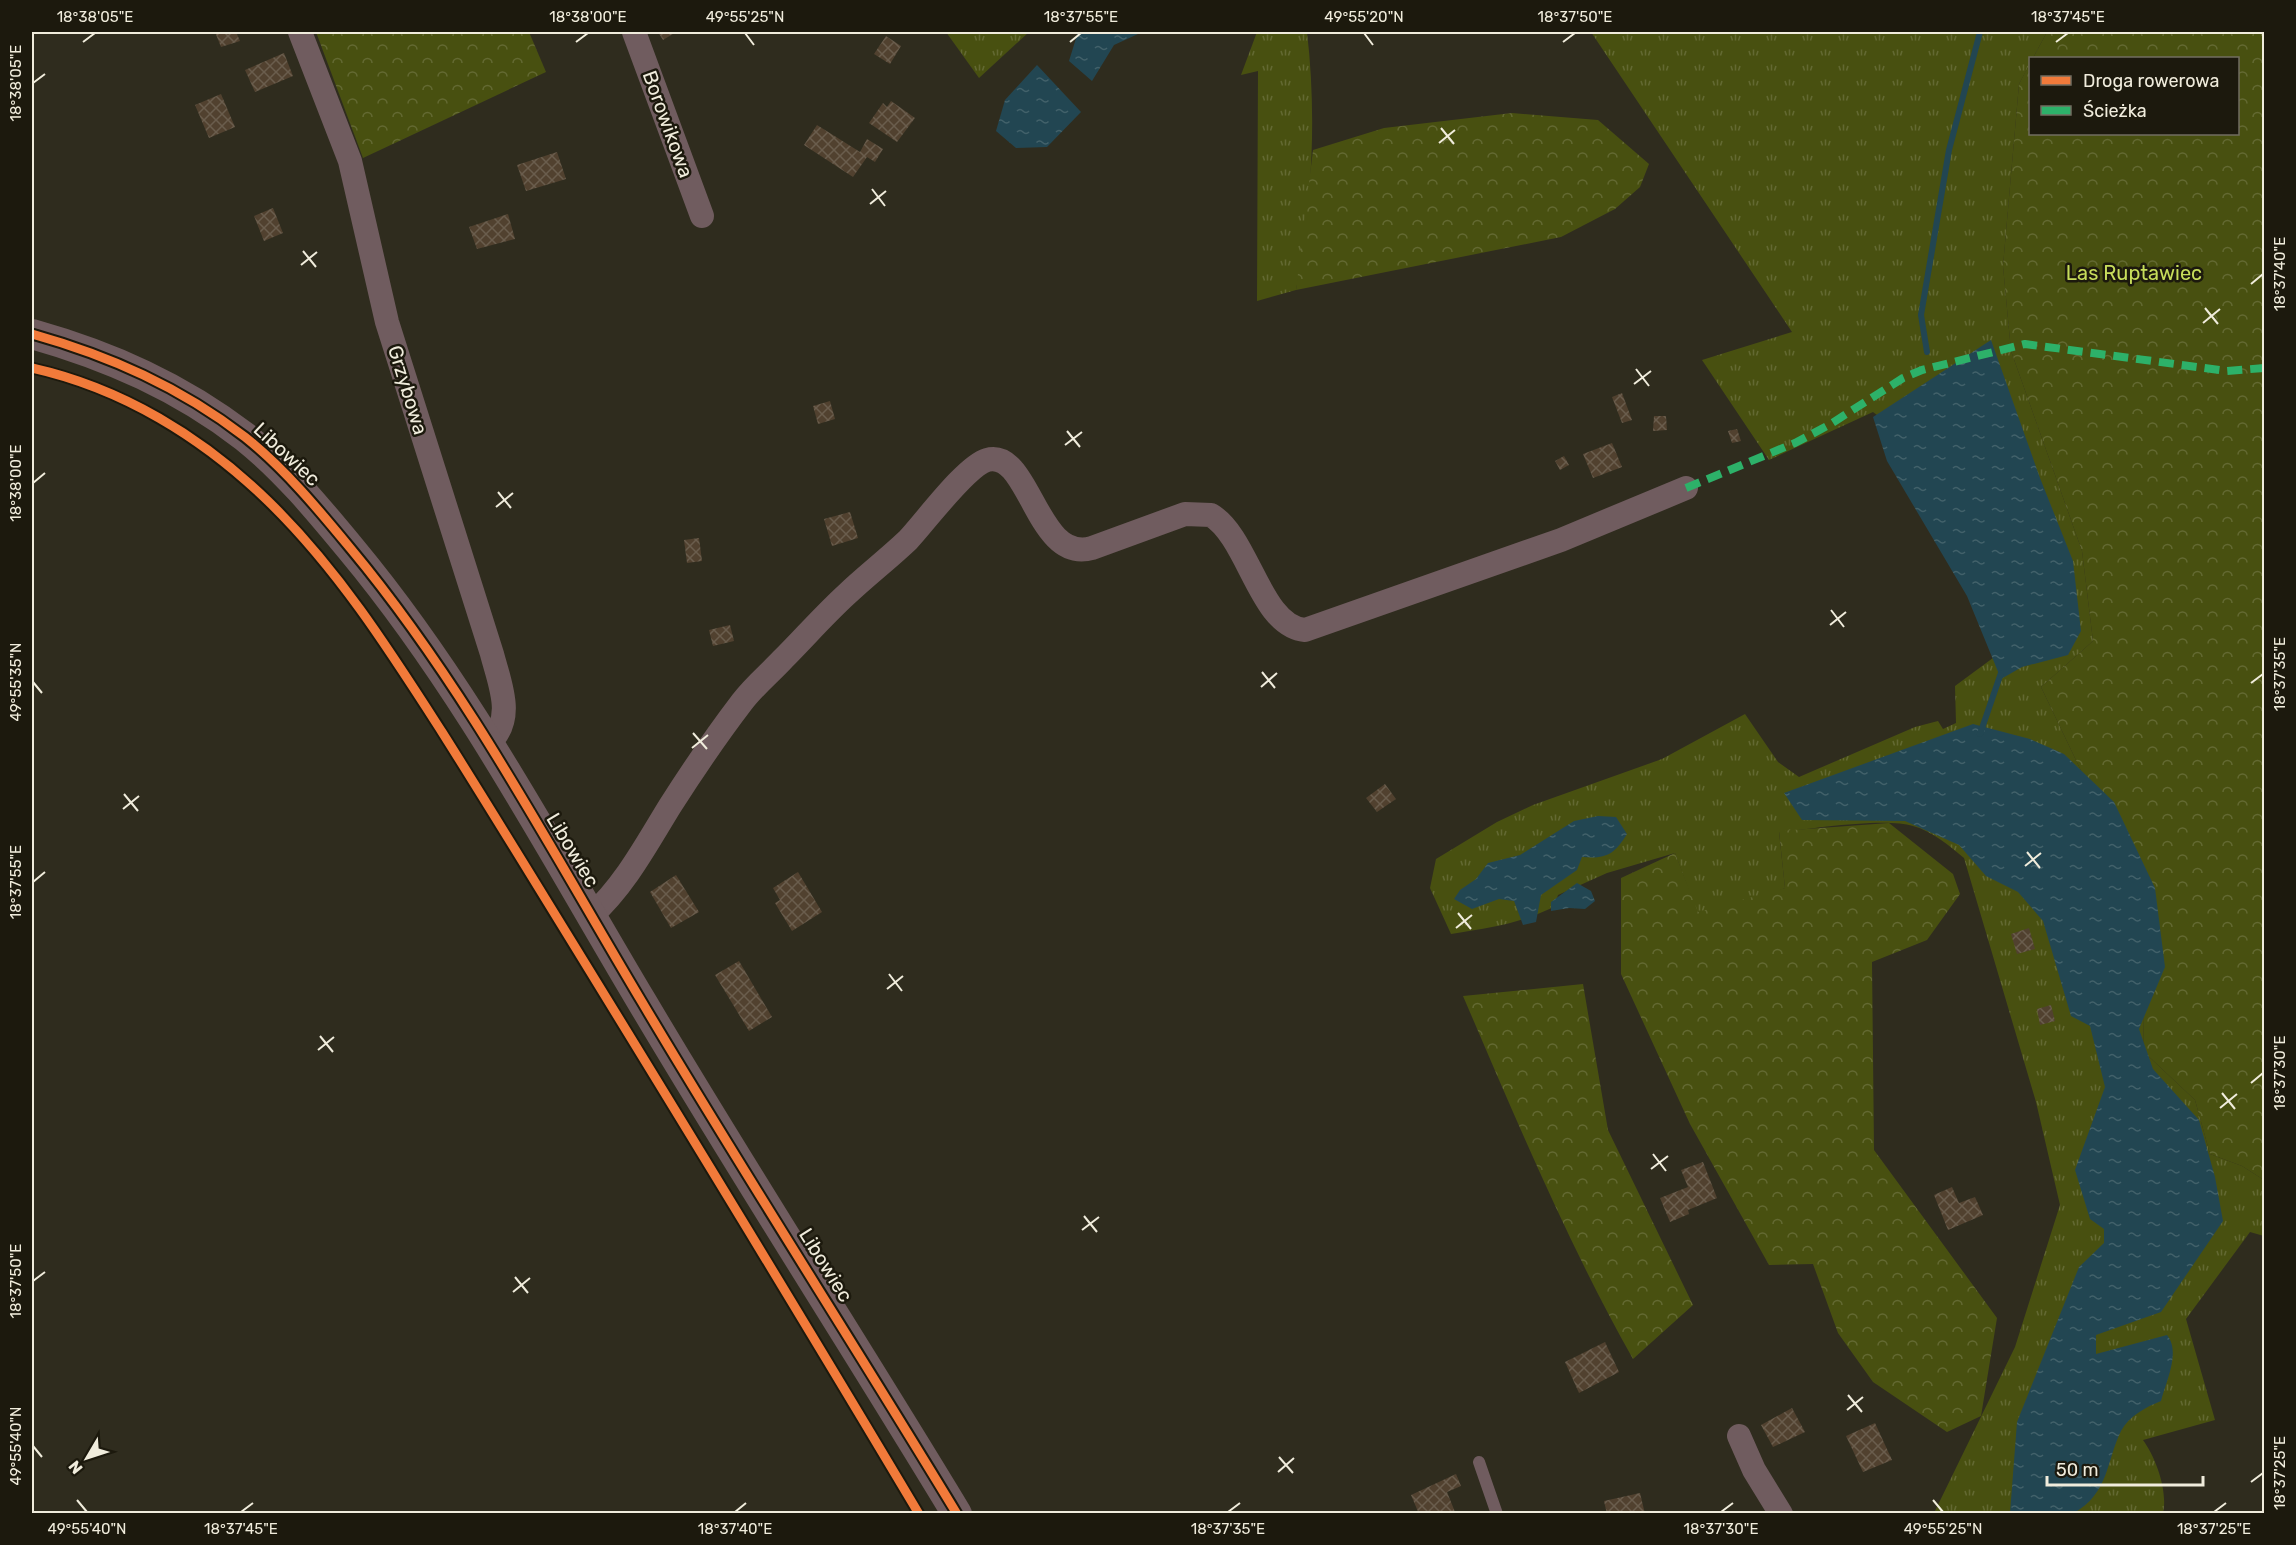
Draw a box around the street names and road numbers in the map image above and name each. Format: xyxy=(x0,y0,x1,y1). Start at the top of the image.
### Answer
street label: Borowikowa xyxy=(638,67,698,181)
street label: Grzybowa xyxy=(383,342,433,438)
street label: Libowiec xyxy=(249,417,325,491)
street label: Libowiec xyxy=(542,809,604,891)
street label: Libowiec xyxy=(794,1224,858,1306)

